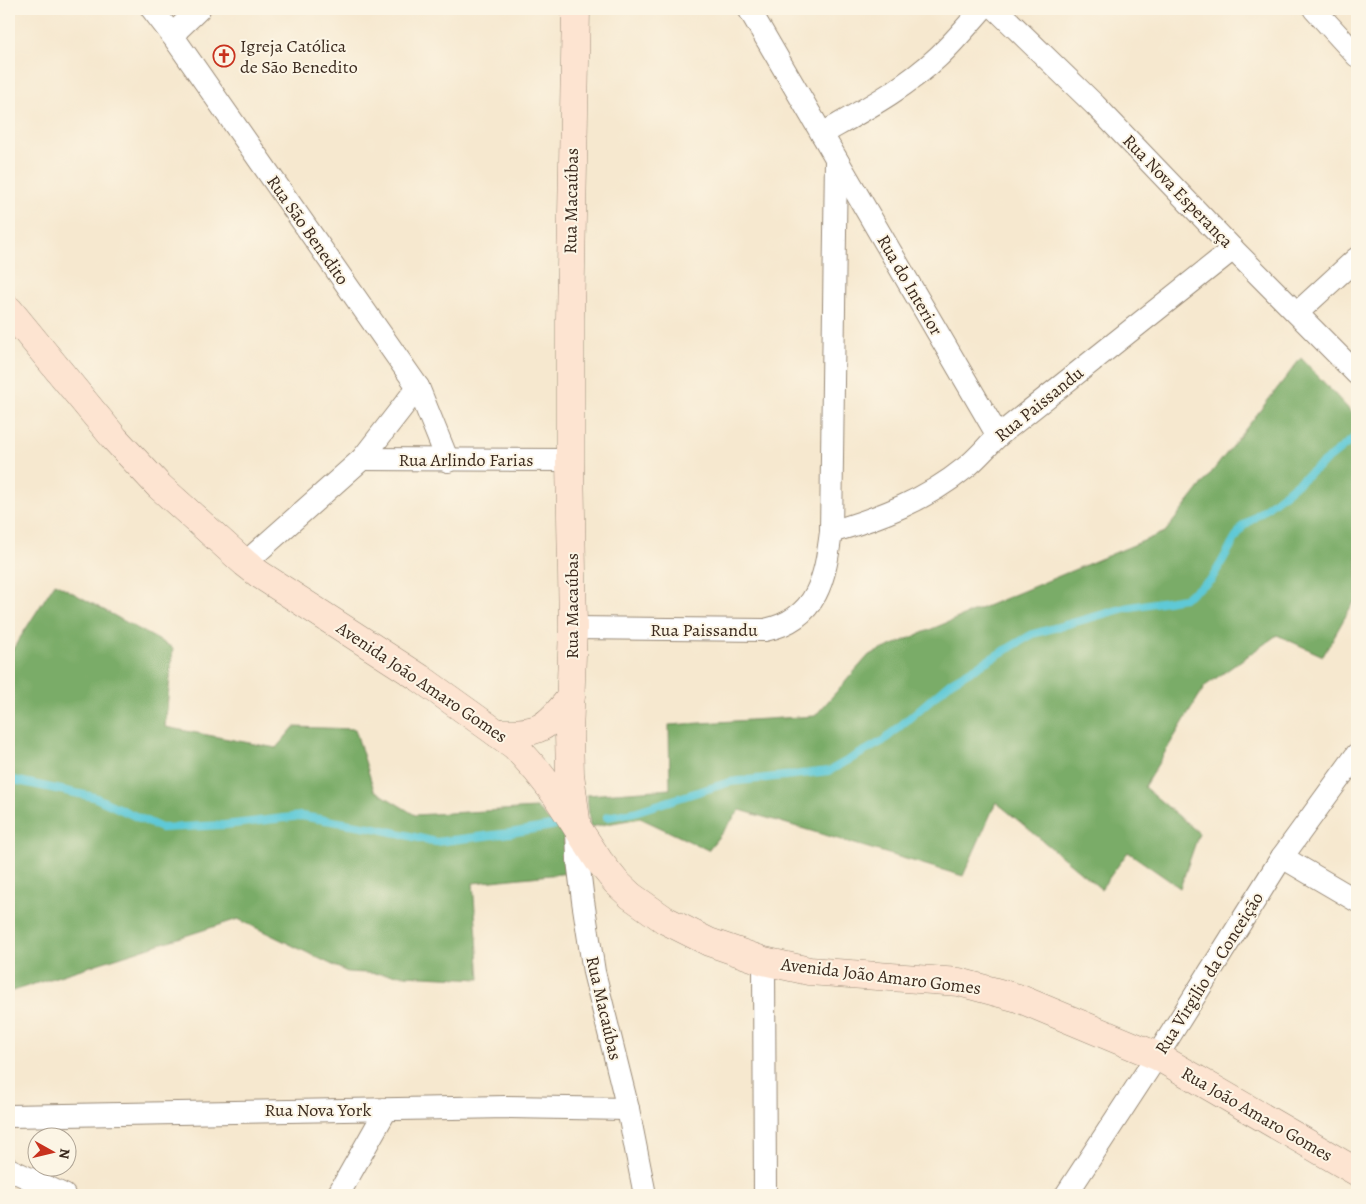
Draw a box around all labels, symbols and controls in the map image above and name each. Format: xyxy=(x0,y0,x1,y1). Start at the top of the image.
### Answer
place label: Igreja Católica de São Benedito xyxy=(240,34,358,79)
church icon: Igreja Católica de São Benedito xyxy=(212,44,236,68)
street label: Rua Nova Esperança xyxy=(1118,129,1239,253)
street label: Rua Macaúbas xyxy=(558,148,584,254)
street label: Rua São Benedito xyxy=(261,171,355,290)
street label: Rua do Interior xyxy=(872,230,949,340)
street label: Rua Paissandu xyxy=(990,361,1088,447)
street label: Rua Arlindo Farias xyxy=(398,448,534,472)
street label: Rua Macaúbas xyxy=(560,553,584,659)
street label: Avenida João Amaro Gomes xyxy=(331,615,512,748)
street label: Rua Paissandu xyxy=(650,618,758,642)
street label: Rua Virgilio da Conceição xyxy=(1149,887,1269,1059)
street label: Avenida João Amaro Gomes xyxy=(779,952,982,1000)
street label: Rua Macaúbas xyxy=(580,954,628,1062)
street label: Rua João Amaro Gomes xyxy=(1177,1061,1337,1167)
street label: Rua Nova York xyxy=(265,1098,371,1122)
north arrow xyxy=(28,1126,78,1176)
text: N xyxy=(54,1147,74,1160)

